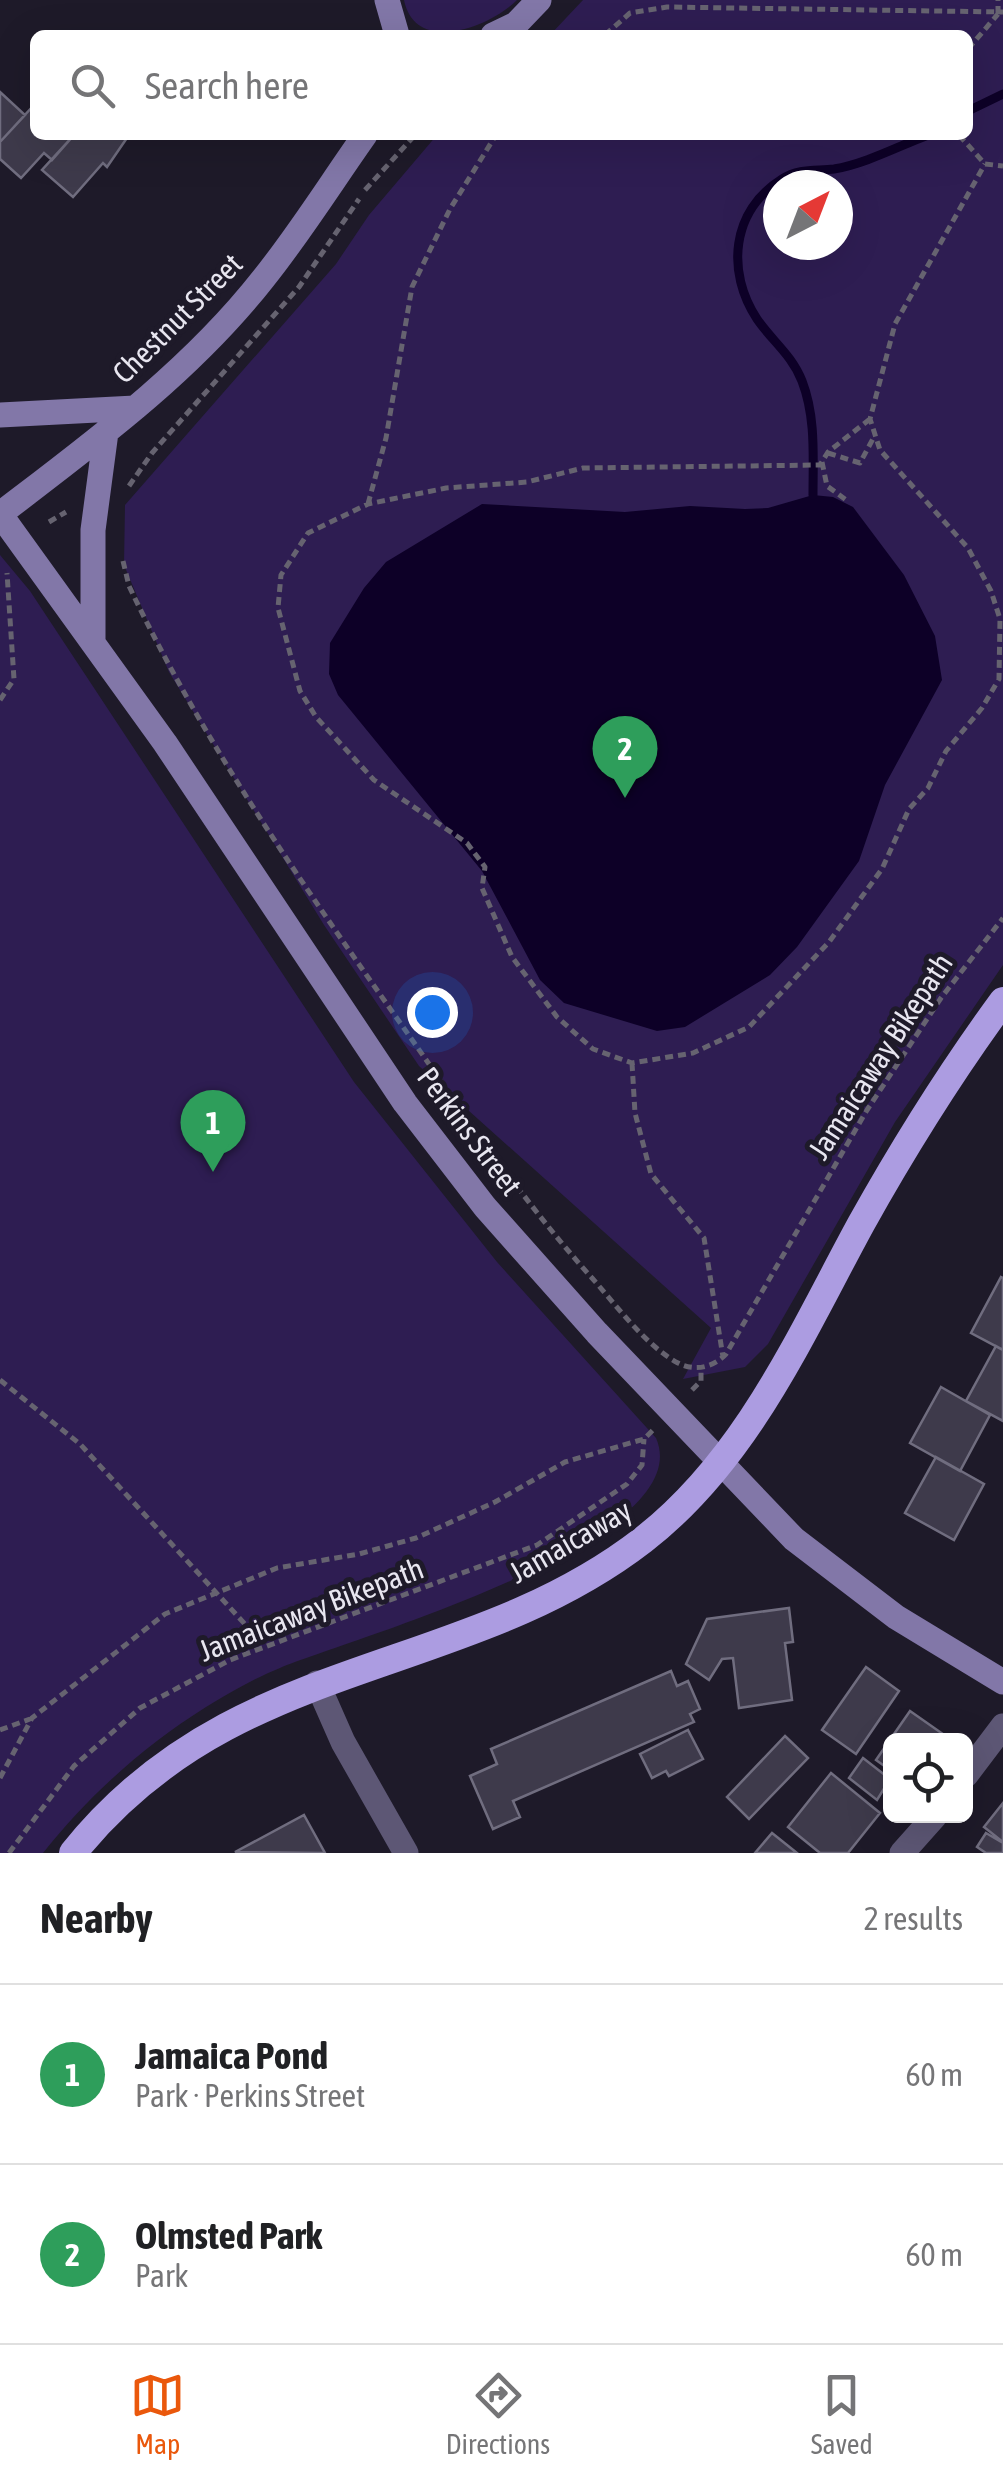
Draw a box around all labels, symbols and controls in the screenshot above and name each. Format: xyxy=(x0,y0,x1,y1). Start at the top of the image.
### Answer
search box xyxy=(30,30,973,140)
icon: search xyxy=(65,58,120,113)
text: Search here xyxy=(145,64,309,107)
north arrow xyxy=(763,170,853,260)
street label: Chestnut Street xyxy=(105,246,249,390)
pin: 2 xyxy=(592,716,658,798)
street label: Jamaicaway Bikepath xyxy=(801,947,959,1165)
your location xyxy=(407,987,458,1038)
street label: Perkins Street xyxy=(411,1060,529,1202)
pin: 1 xyxy=(180,1090,246,1172)
street label: Jamaicaway xyxy=(503,1493,637,1589)
street label: Jamaicaway Bikepath xyxy=(194,1551,428,1667)
map controls xyxy=(883,1733,973,1823)
button: locate xyxy=(883,1733,973,1823)
text: Nearby xyxy=(40,1894,153,1942)
text: 2 results xyxy=(864,1900,963,1937)
text: Jamaica Pond xyxy=(135,2034,328,2077)
text: 1 xyxy=(65,2056,80,2093)
text: 60 m xyxy=(905,2056,963,2093)
text: Park · Perkins Street xyxy=(135,2077,365,2114)
text: Olmsted Park xyxy=(135,2214,322,2257)
text: 2 xyxy=(65,2236,80,2273)
text: 60 m xyxy=(905,2236,963,2273)
text: Park xyxy=(135,2257,188,2294)
tab: Map xyxy=(130,2368,185,2460)
tab: Directions xyxy=(446,2368,550,2460)
tab: Saved xyxy=(811,2368,873,2460)

